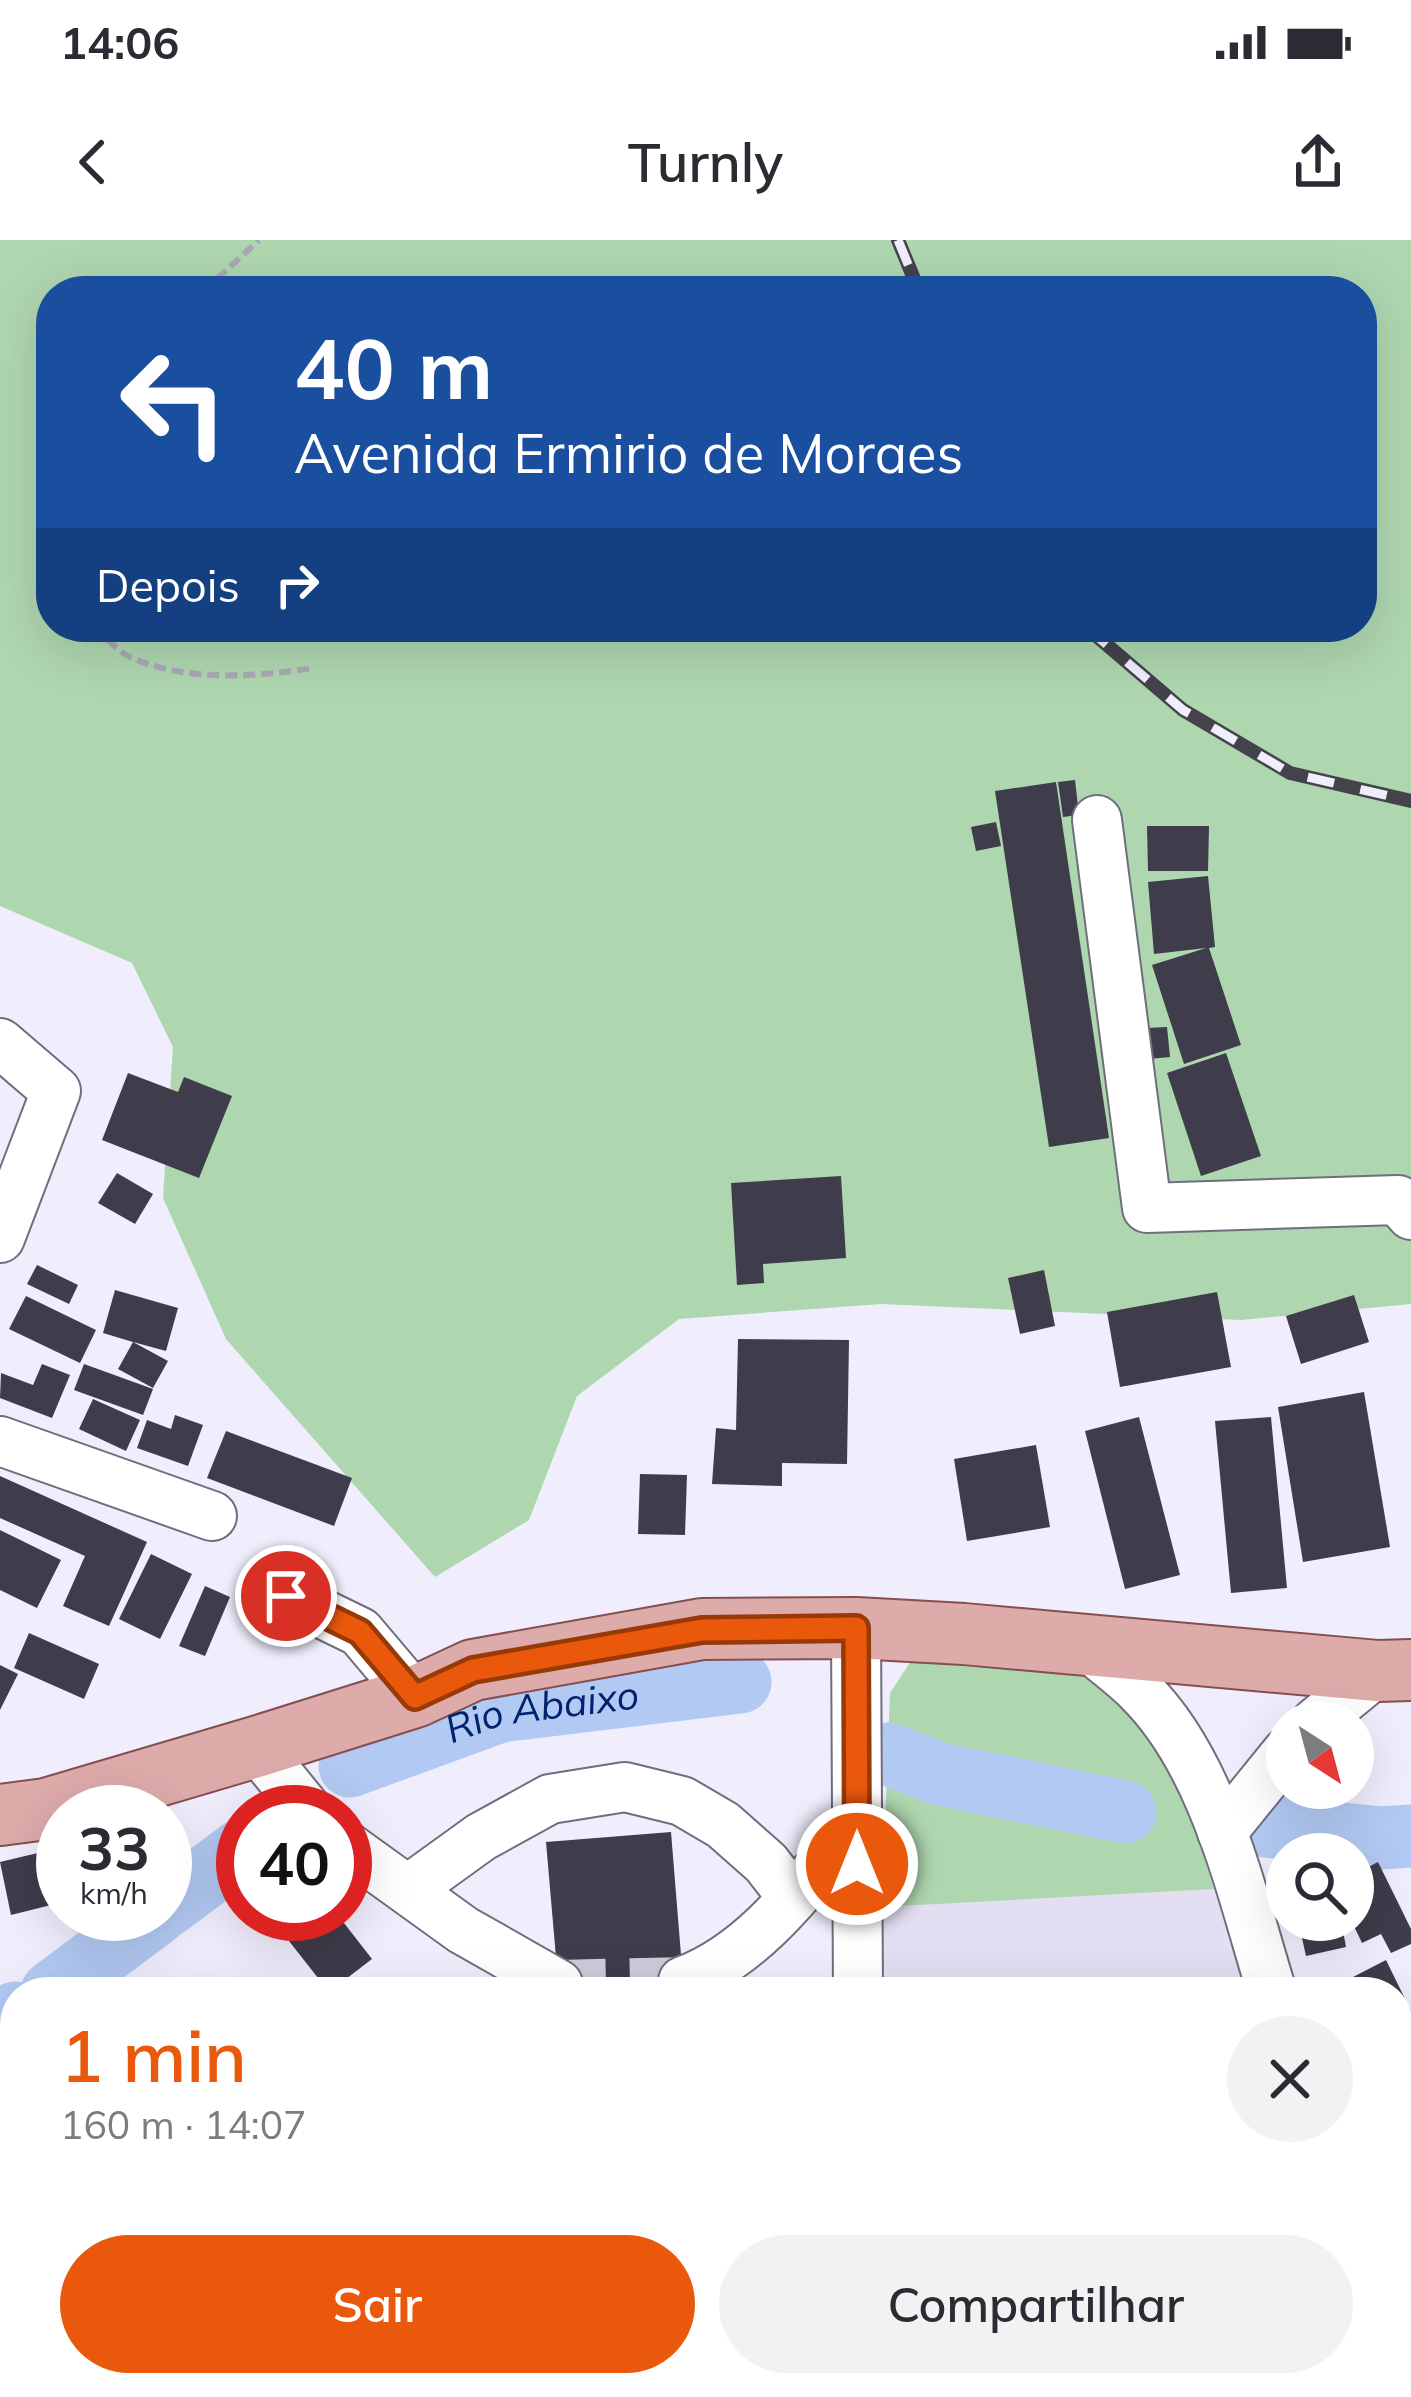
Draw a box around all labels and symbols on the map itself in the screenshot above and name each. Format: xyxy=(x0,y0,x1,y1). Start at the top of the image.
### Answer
pin xyxy=(235,1545,337,1647)
water label: Rio Abaixo xyxy=(438,1669,641,1753)
north arrow xyxy=(1266,1701,1374,1809)
speed limit sign: 40 xyxy=(216,1785,372,1941)
position arrow xyxy=(794,1801,920,1927)

